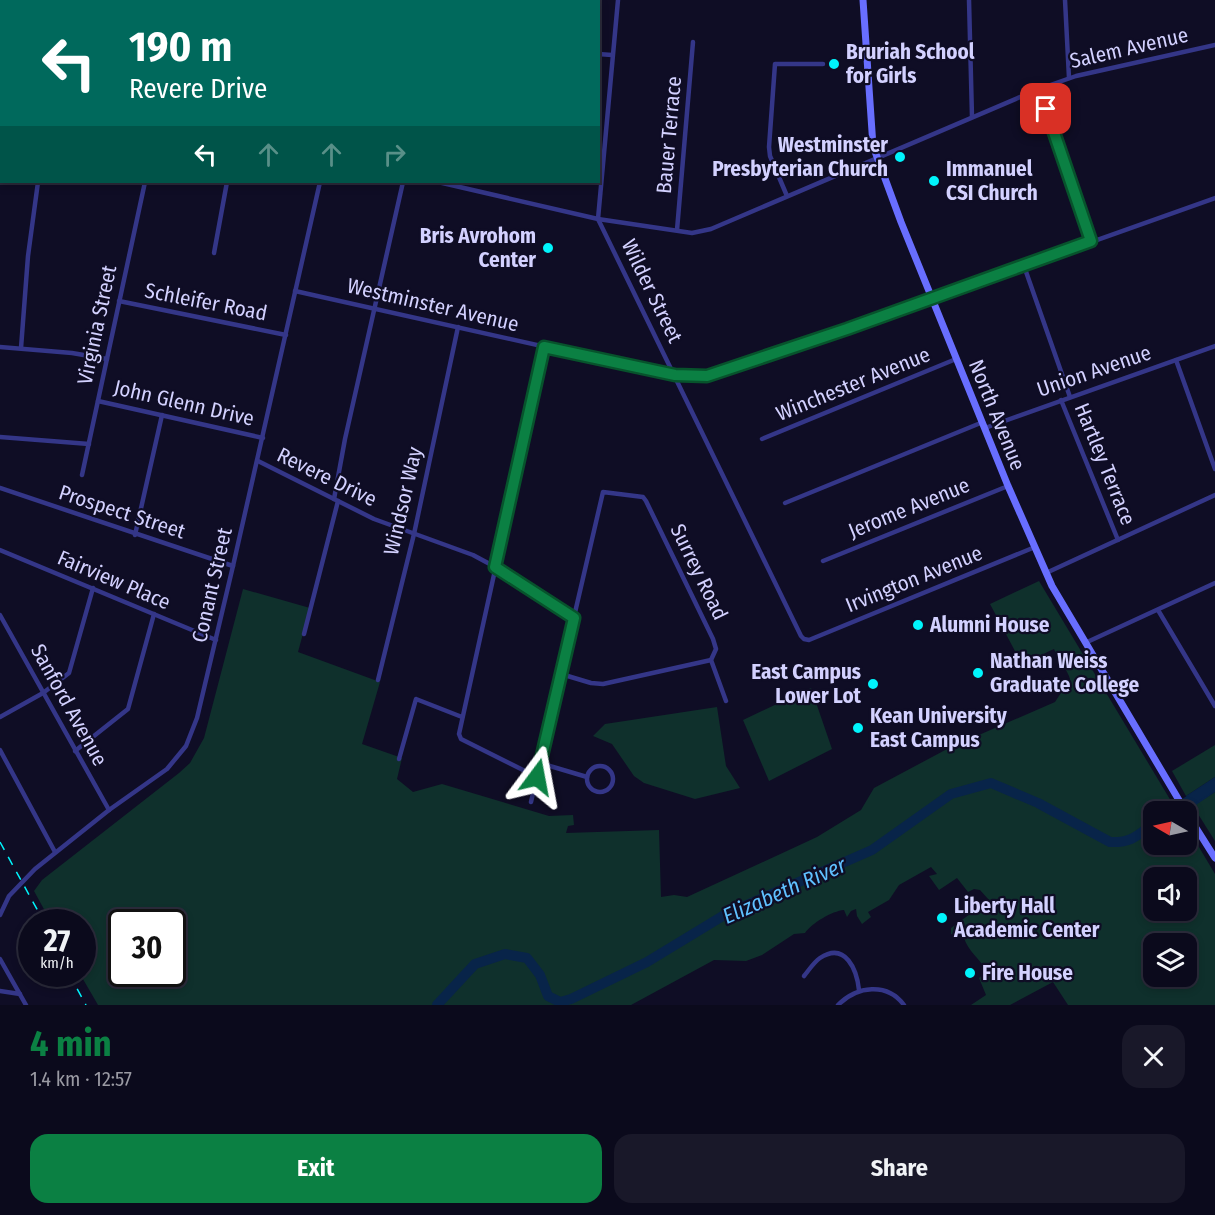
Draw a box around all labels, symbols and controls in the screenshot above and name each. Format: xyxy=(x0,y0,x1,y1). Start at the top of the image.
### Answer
text: 190 m xyxy=(129,22,232,72)
street label: Salem Avenue xyxy=(1067,22,1191,74)
icon: left xyxy=(30,24,108,102)
place label: Bruriah School for Girls xyxy=(846,39,975,89)
marker: Bruriah School for Girls xyxy=(827,57,841,71)
text: Revere Drive xyxy=(129,73,267,105)
street label: Bauer Terrace xyxy=(651,75,687,195)
pin xyxy=(1020,83,1071,134)
icon: arrive xyxy=(1029,92,1062,125)
place label: Westminster Presbyterian Church xyxy=(712,132,888,182)
icon: left xyxy=(189,138,222,171)
icon: ahead xyxy=(252,138,285,171)
icon: ahead xyxy=(315,138,348,171)
icon: right xyxy=(378,138,411,171)
marker: Westminster Presbyterian Church xyxy=(893,150,907,164)
place label: Immanuel CSI Church xyxy=(946,156,1038,206)
marker: Immanuel CSI Church xyxy=(927,174,941,188)
place label: Bris Avrohom Center xyxy=(420,223,536,273)
street label: Wilder Street xyxy=(616,235,688,347)
marker: Bris Avrohom Center xyxy=(541,241,555,255)
street label: Virginia Street xyxy=(72,263,122,387)
street label: Westminster Avenue xyxy=(345,273,521,337)
street label: Schleifer Road xyxy=(143,277,269,327)
street label: Union Avenue xyxy=(1034,339,1154,403)
street label: Winchester Avenue xyxy=(772,341,934,427)
street label: North Avenue xyxy=(963,356,1031,474)
street label: John Glenn Drive xyxy=(111,374,257,432)
street label: Hartley Terrace xyxy=(1069,399,1141,529)
street label: Revere Drive xyxy=(273,442,381,512)
street label: Windsor Way xyxy=(378,444,428,558)
street label: Jerome Avenue xyxy=(845,472,973,544)
street label: Prospect Street xyxy=(56,479,189,545)
street label: Surrey Road xyxy=(665,520,733,624)
street label: Conant Street xyxy=(186,525,238,645)
street label: Irvington Avenue xyxy=(842,540,986,618)
street label: Fairview Place xyxy=(54,545,174,615)
place label: Alumni House xyxy=(929,612,1050,638)
marker: Alumni House xyxy=(911,618,925,632)
street label: Sanford Avenue xyxy=(25,640,113,770)
place label: Nathan Weiss Graduate College xyxy=(990,648,1139,698)
place label: East Campus Lower Lot xyxy=(751,659,862,709)
marker: Nathan Weiss Graduate College xyxy=(971,666,985,680)
marker: East Campus Lower Lot xyxy=(866,677,880,691)
place label: Kean University East Campus xyxy=(870,703,1008,753)
marker: Kean University East Campus xyxy=(851,721,865,735)
position arrow xyxy=(505,745,569,809)
north arrow xyxy=(1143,801,1197,855)
map controls xyxy=(1143,801,1197,987)
water label: Elizabeth River xyxy=(718,851,851,930)
button: sound xyxy=(1143,867,1197,921)
place label: Liberty Hall Academic Center xyxy=(953,893,1100,943)
speed limit sign: 30 xyxy=(108,909,186,987)
marker: Liberty Hall Academic Center xyxy=(935,911,949,925)
text: 27 xyxy=(44,923,70,959)
button: layers xyxy=(1143,933,1197,987)
text: km/h xyxy=(40,954,74,972)
place label: Fire House xyxy=(982,960,1073,986)
marker: Fire House xyxy=(963,966,977,980)
text: 4 min xyxy=(30,1022,112,1066)
button: close xyxy=(1122,1025,1185,1088)
text: 1.4 km · 12:57 xyxy=(30,1067,132,1091)
button: Exit xyxy=(30,1134,602,1203)
button: Share xyxy=(614,1134,1185,1203)

